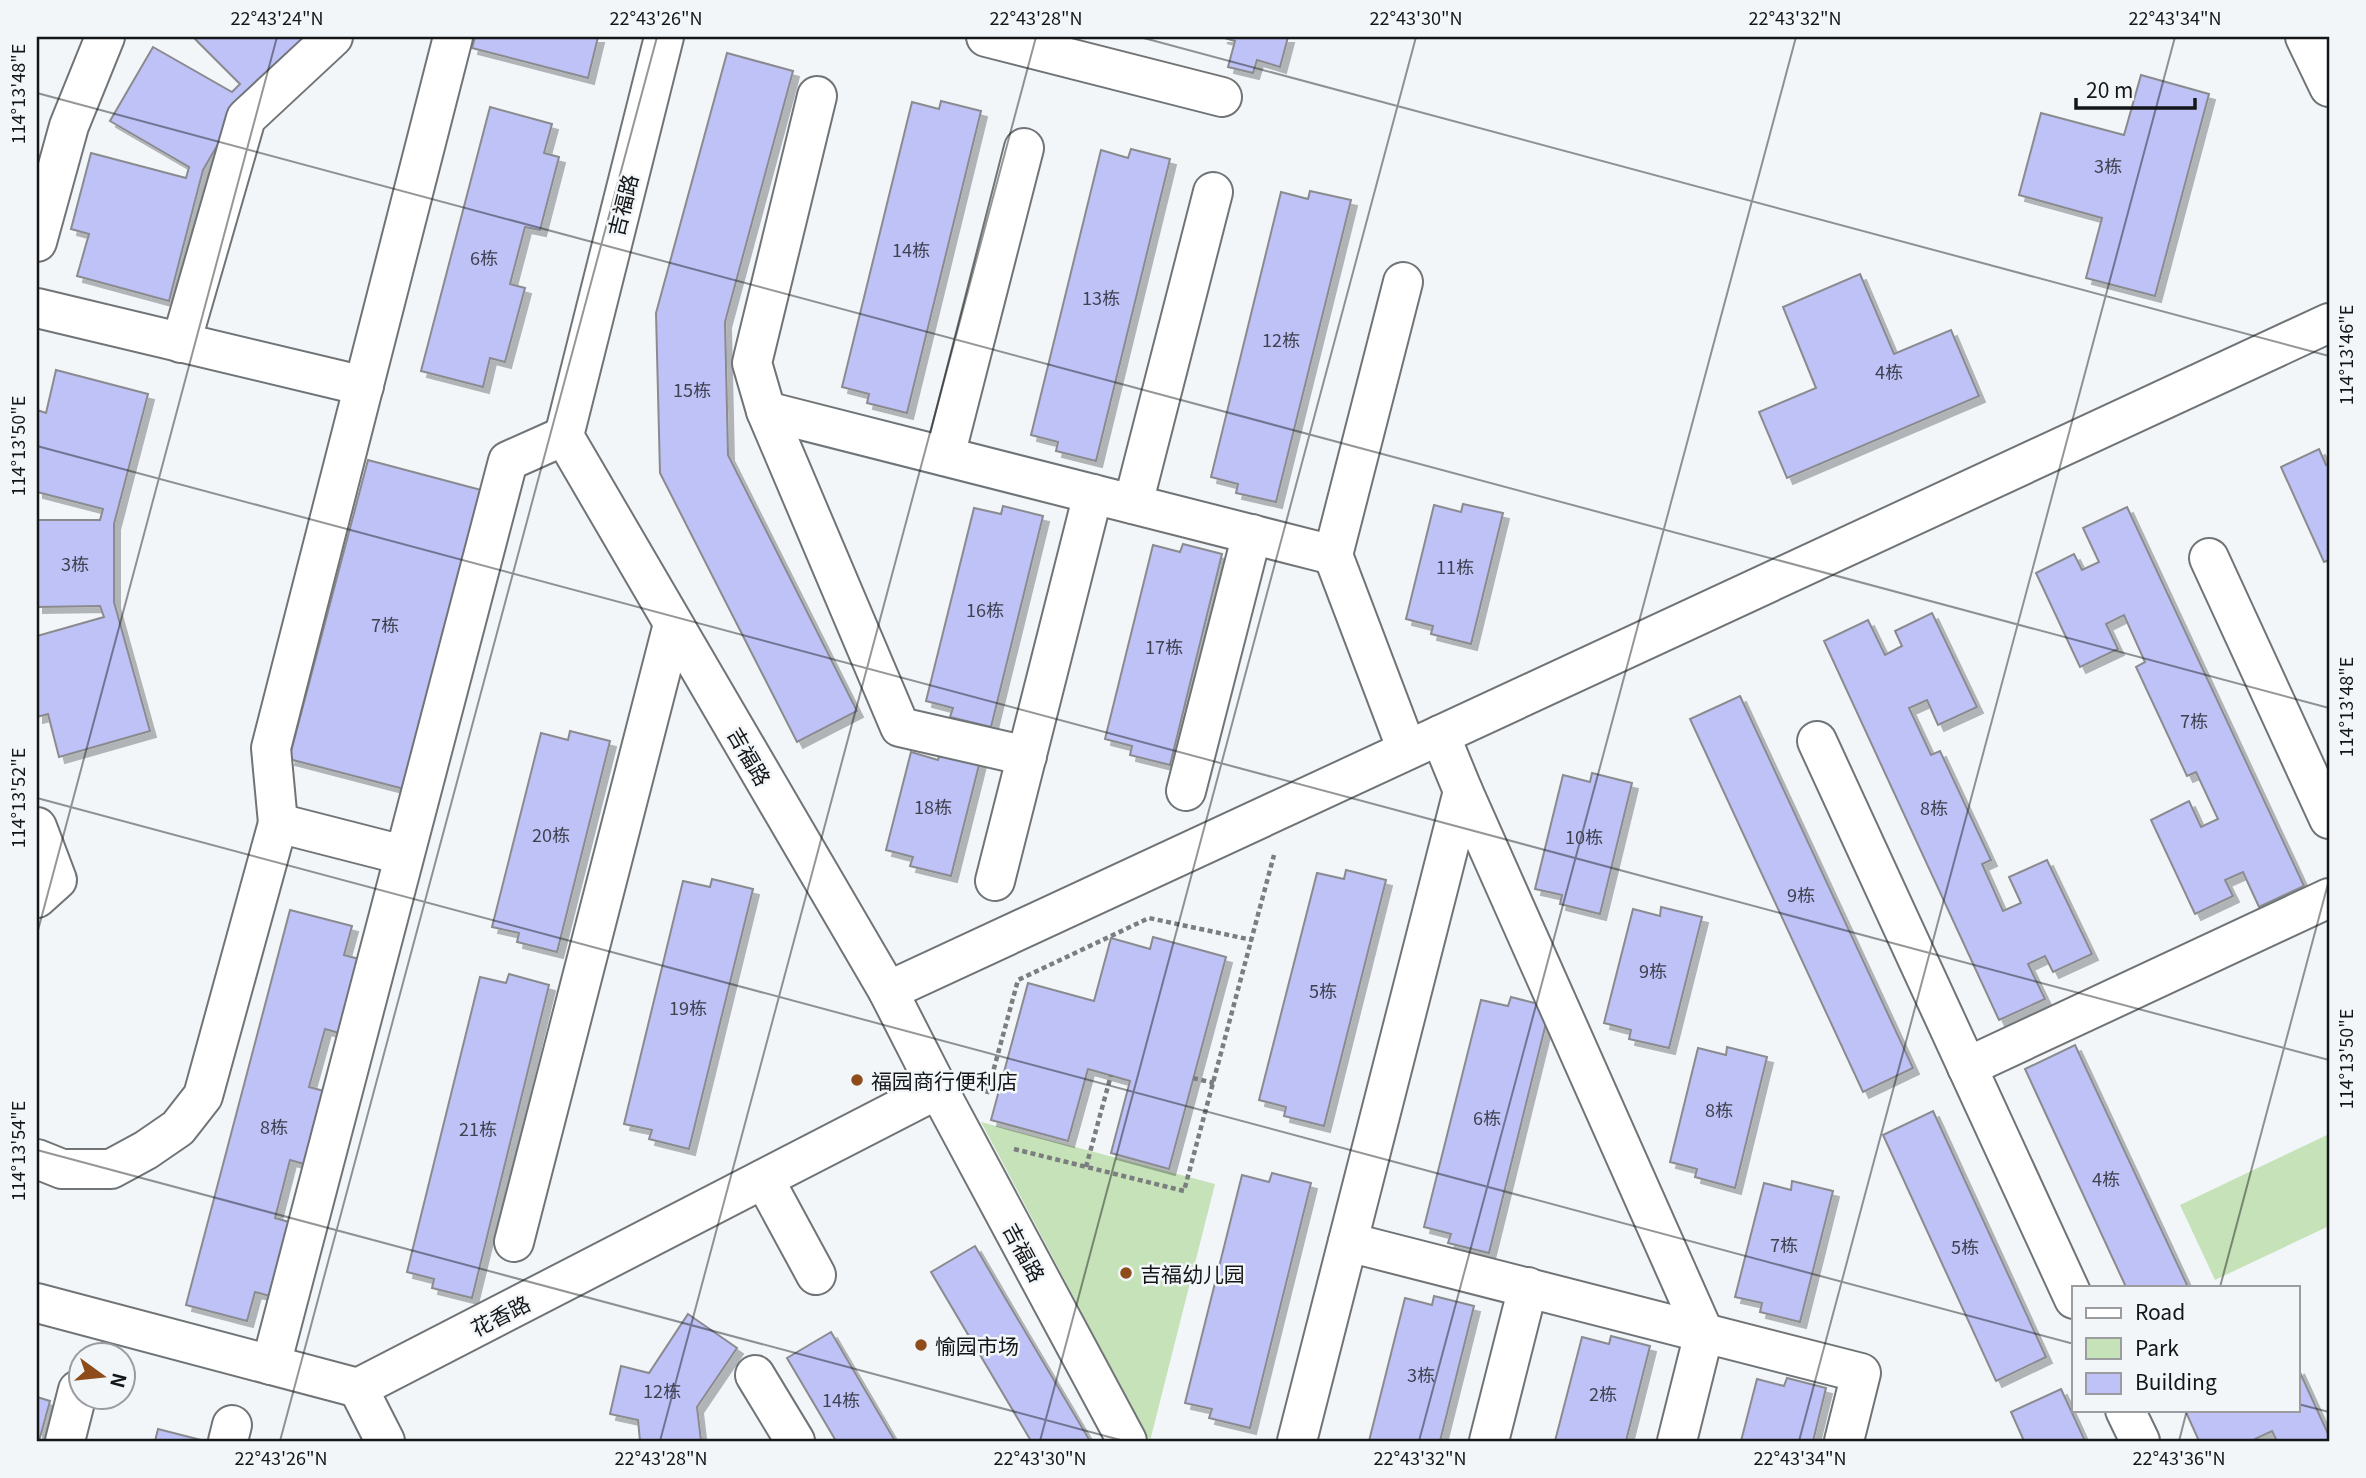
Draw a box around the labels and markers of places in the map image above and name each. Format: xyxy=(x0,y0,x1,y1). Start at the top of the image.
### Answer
place label: 福园商行便利店 xyxy=(871,1065,1018,1095)
marker: 福园商行便利店 xyxy=(849,1072,865,1088)
place label: 吉福幼儿园 xyxy=(1140,1258,1245,1288)
marker: 吉福幼儿园 xyxy=(1118,1265,1134,1281)
place label: 愉园市场 xyxy=(935,1330,1019,1360)
marker: 愉园市场 xyxy=(913,1337,929,1353)

